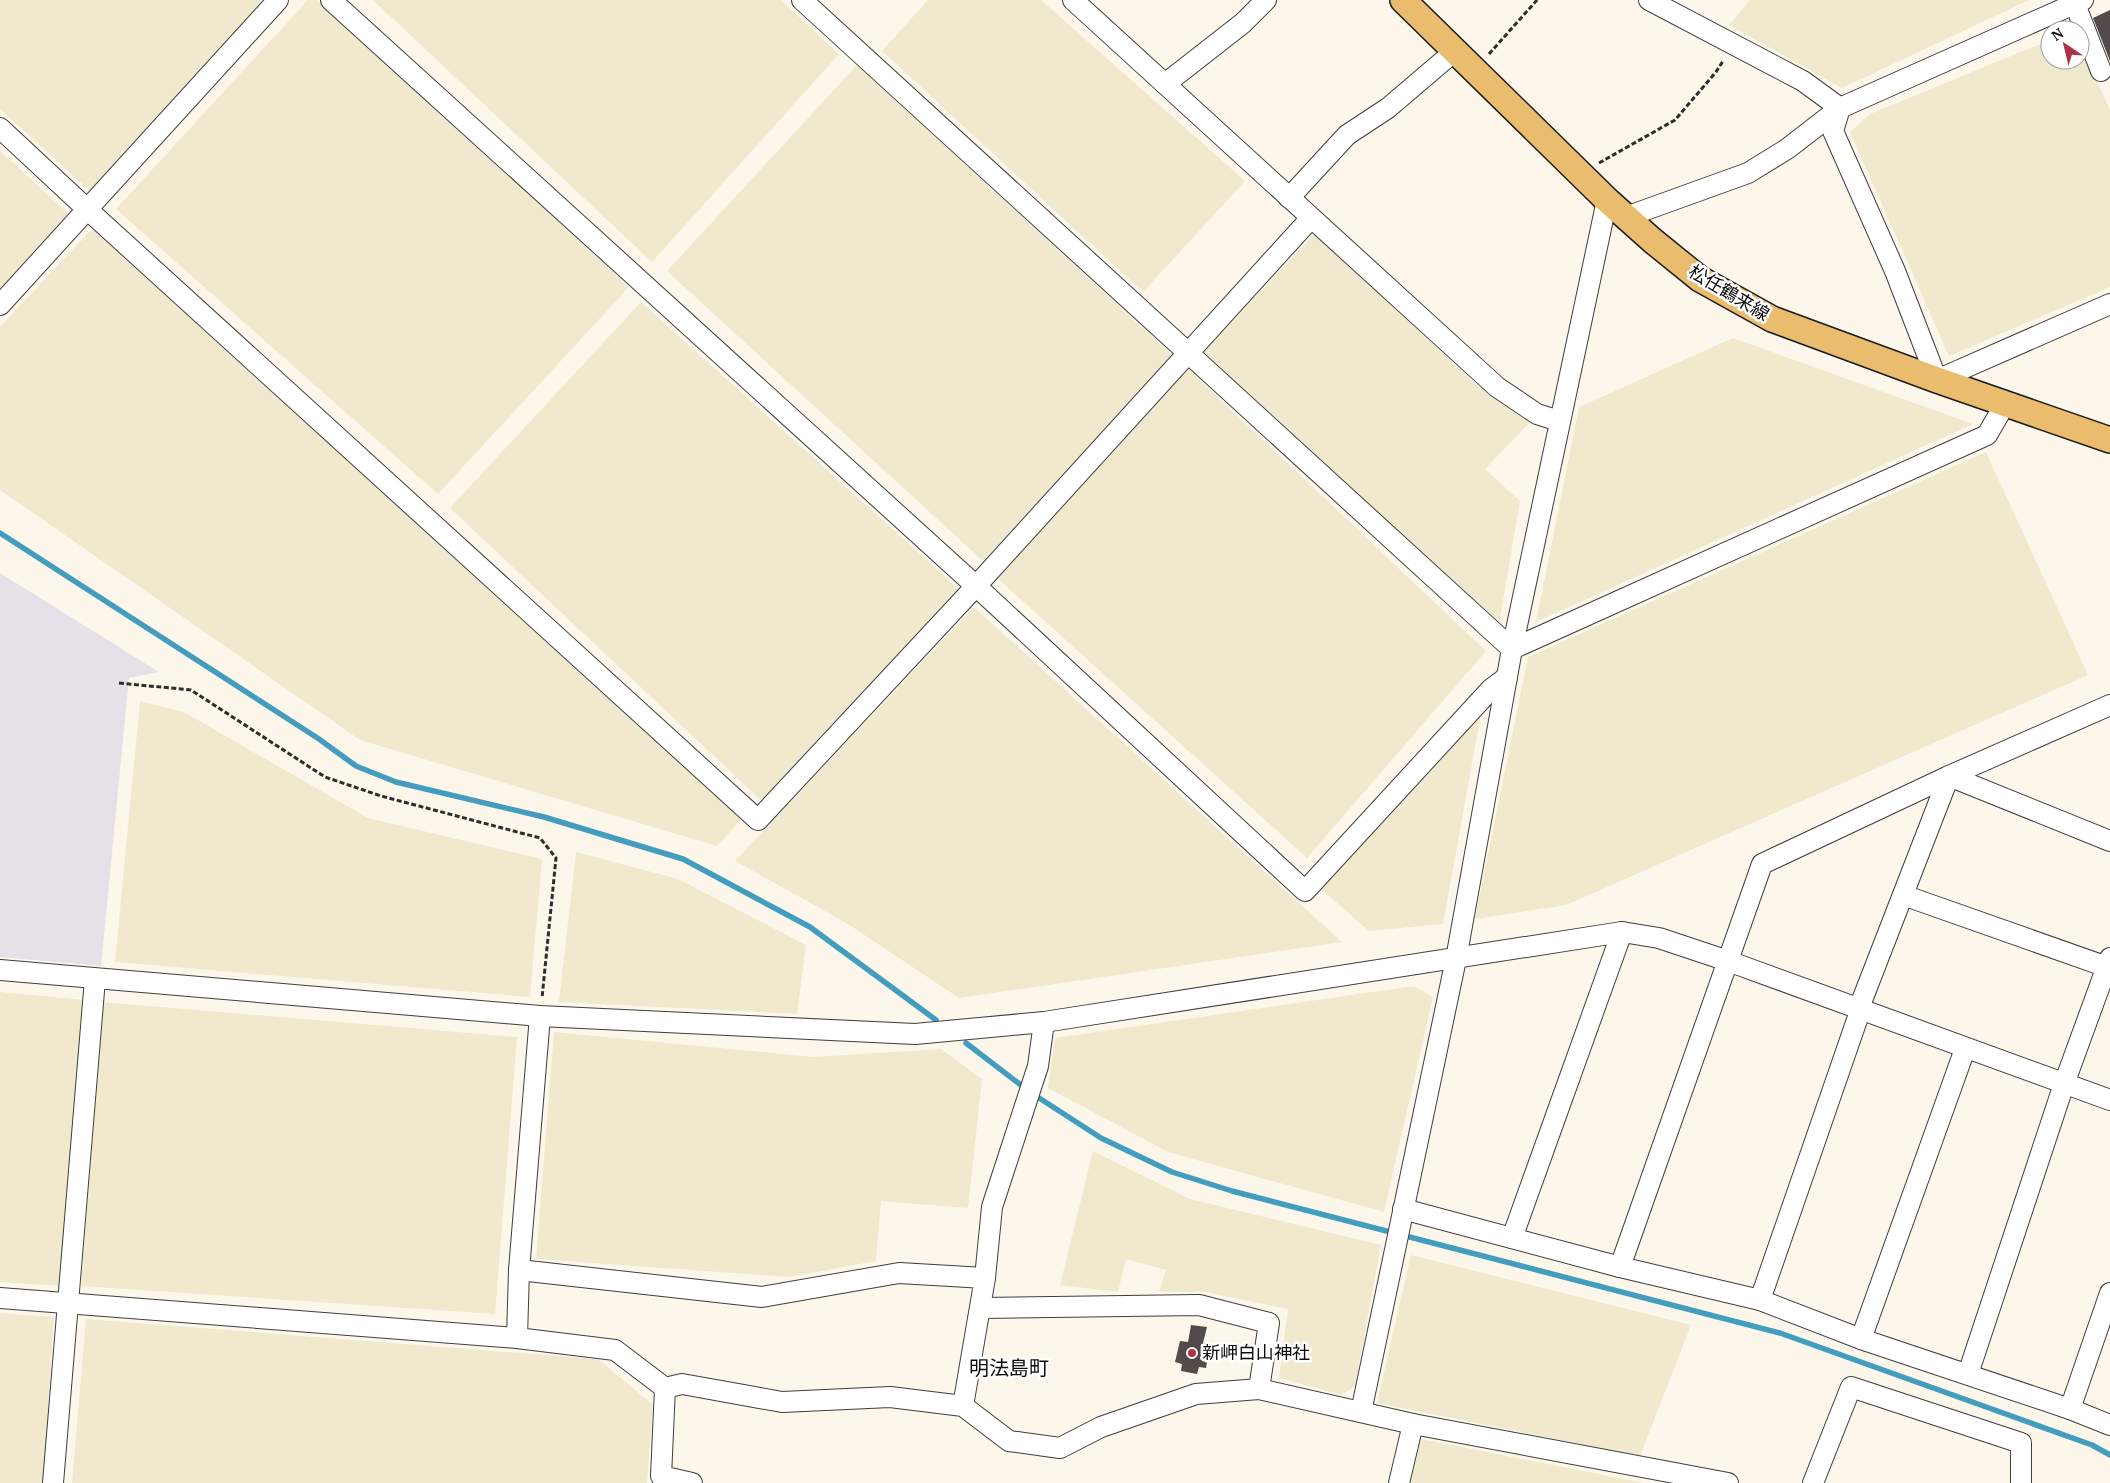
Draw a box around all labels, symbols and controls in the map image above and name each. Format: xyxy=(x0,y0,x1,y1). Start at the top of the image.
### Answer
north arrow xyxy=(2040,20,2090,70)
text: N xyxy=(2047,23,2067,45)
street label: 松任鶴来線 xyxy=(1685,259,1774,326)
place label: 新岬白山神社 xyxy=(1202,1340,1310,1364)
marker: 新岬白山神社 xyxy=(1186,1347,1198,1359)
district label: 明法島町 xyxy=(969,1354,1049,1381)

